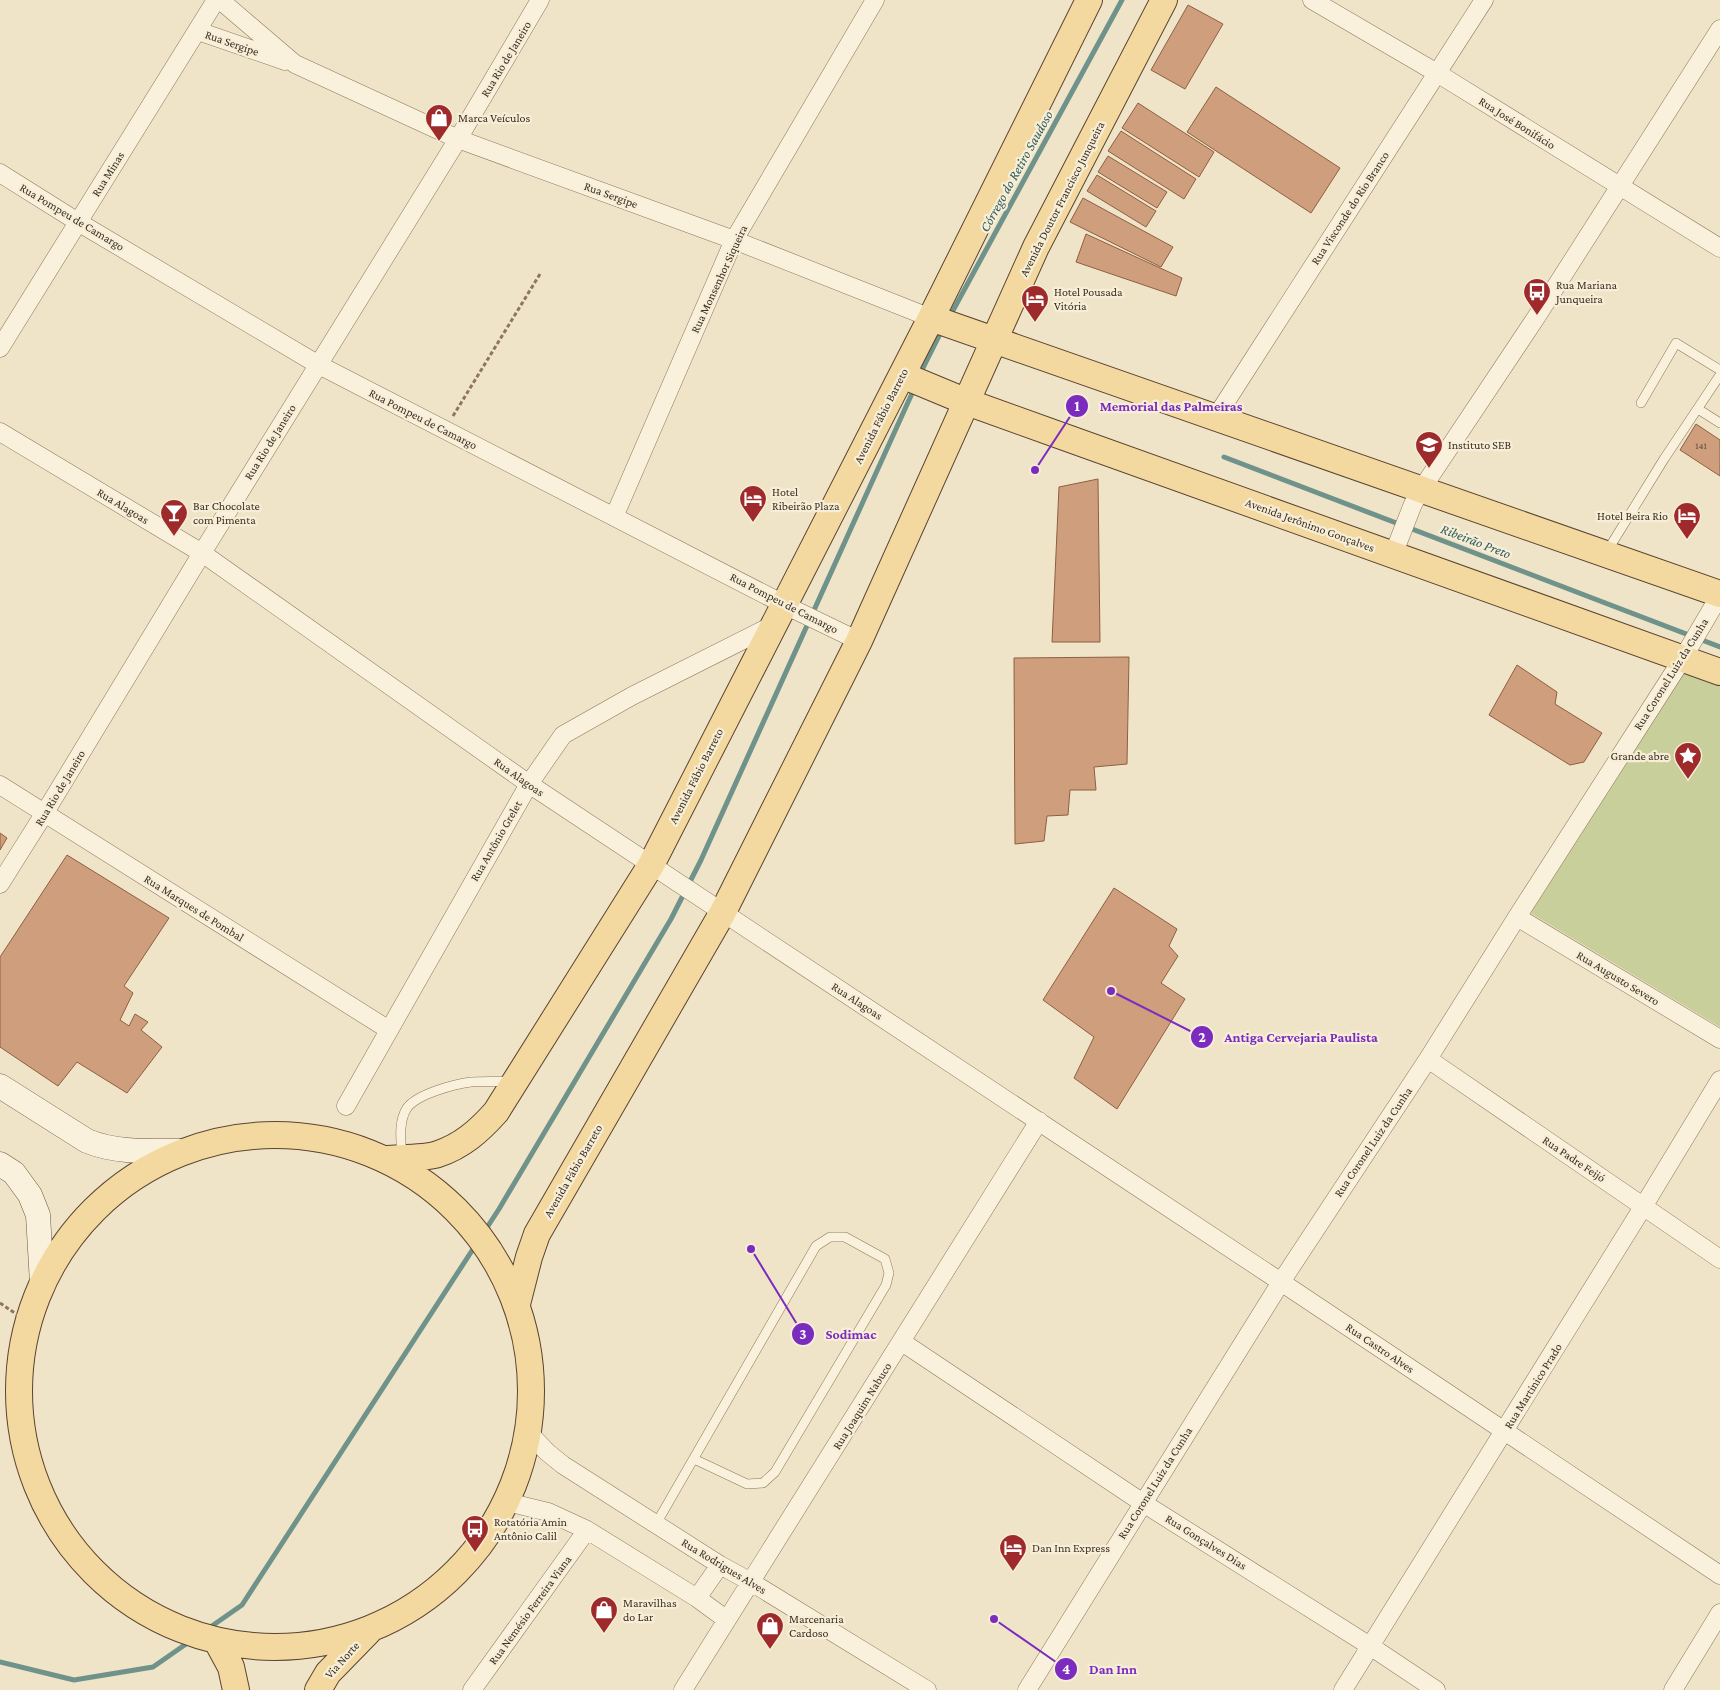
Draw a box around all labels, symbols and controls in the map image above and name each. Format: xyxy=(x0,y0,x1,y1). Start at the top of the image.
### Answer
street label: Rua Rio de Janeiro xyxy=(478,18,534,100)
street label: Rua Sergipe xyxy=(203,27,261,59)
street label: Rua José Bonifácio xyxy=(1476,94,1558,152)
shop icon: Marca Veículos xyxy=(424,103,454,142)
water label: Córrego do Retiro Saudoso xyxy=(976,108,1056,234)
place label: Marca Veículos xyxy=(458,111,531,125)
street label: Avenida Doutor Francisco Junqueira xyxy=(1017,119,1108,279)
street label: Rua Minas xyxy=(89,149,127,199)
street label: Rua Visconde do Rio Branco xyxy=(1308,149,1392,267)
street label: Rua Sergipe xyxy=(582,179,640,211)
street label: Rua Pompeu de Camargo xyxy=(17,180,127,254)
street label: Rua Monsenhor Siqueira xyxy=(688,222,750,335)
bus stop icon: Rua Mariana Junqueira xyxy=(1522,277,1552,316)
place label: Rua Mariana Junqueira xyxy=(1555,278,1618,306)
hotel icon: Hotel Pousada Vitória xyxy=(1020,284,1050,323)
place label: Hotel Pousada Vitória xyxy=(1054,285,1123,313)
street label: Avenida Fábio Barreto xyxy=(851,366,911,466)
street label: Rua Pompeu de Camargo xyxy=(367,386,479,452)
callout: Memorial das Palmeiras xyxy=(1065,391,1253,420)
text: 1 xyxy=(1074,398,1080,414)
text: Memorial das Palmeiras xyxy=(1100,398,1243,414)
street label: Rua Rio de Janeiro xyxy=(241,402,299,482)
school or university icon: Instituto SEB xyxy=(1414,430,1444,469)
place label: Instituto SEB xyxy=(1448,438,1511,452)
house number: 141 xyxy=(1695,440,1707,451)
hotel icon: Hotel Ribeirão Plaza xyxy=(738,484,768,523)
street label: Rua Alagoas xyxy=(94,485,152,527)
place label: Hotel Ribeirão Plaza xyxy=(772,485,840,513)
street label: Avenida Jerônimo Gonçalves xyxy=(1244,495,1377,555)
bar icon: Bar Chocolate com Pimenta xyxy=(159,498,189,537)
place label: Bar Chocolate com Pimenta xyxy=(193,499,260,527)
hotel icon: Hotel Beira Rio xyxy=(1672,501,1702,540)
place label: Hotel Beira Rio xyxy=(1597,509,1668,523)
water label: Ribeirão Preto xyxy=(1439,520,1513,562)
street label: Rua Pompeu de Camargo xyxy=(728,570,840,636)
street label: Rua Coronel Luiz da Cunha xyxy=(1631,615,1711,733)
street label: Avenida Fábio Barreto xyxy=(666,726,726,826)
place icon: Grande abre xyxy=(1673,741,1703,780)
street label: Rua Rio de Janeiro xyxy=(32,747,88,829)
place label: Grande abre xyxy=(1611,749,1669,763)
street label: Rua Alagoas xyxy=(491,755,547,800)
street label: Rua Antônio Grelet xyxy=(467,797,525,884)
street label: Rua Marques de Pombal xyxy=(142,872,246,944)
street label: Rua Augusto Severo xyxy=(1574,948,1662,1008)
street label: Rua Alagoas xyxy=(829,979,885,1023)
callout: Antiga Cervejaria Paulista xyxy=(1190,1022,1388,1051)
text: 2 xyxy=(1198,1029,1206,1045)
text: Antiga Cervejaria Paulista xyxy=(1223,1029,1378,1046)
street label: Rua Coronel Luiz da Cunha xyxy=(1331,1084,1415,1200)
street label: Avenida Fábio Barreto xyxy=(541,1122,605,1220)
street label: Rua Padre Feijó xyxy=(1540,1133,1608,1185)
callout: Sodimac xyxy=(791,1319,886,1348)
street label: Rua Castro Alves xyxy=(1343,1320,1417,1376)
text: 3 xyxy=(799,1326,807,1342)
text: Sodimac xyxy=(826,1326,877,1342)
street label: Rua Martinico Prado xyxy=(1501,1341,1565,1431)
street label: Rua Joaquim Nabuco xyxy=(830,1360,894,1452)
street label: Rua Coronel Luiz da Cunha xyxy=(1115,1424,1195,1542)
street label: Rua Gonçalves Dias xyxy=(1163,1511,1250,1573)
bus stop icon: Rotatória Amin Antônio Calil xyxy=(460,1514,490,1553)
place label: Rotatória Amin Antônio Calil xyxy=(494,1515,568,1543)
hotel icon: Dan Inn Express xyxy=(998,1533,1028,1572)
street label: Rua Rodrigues Alves xyxy=(679,1535,769,1597)
place label: Dan Inn Express xyxy=(1032,1541,1110,1555)
street label: Rua Nemésio Ferreira Viana xyxy=(486,1552,575,1667)
shop icon: Maravilhas do Lar xyxy=(589,1595,619,1634)
place label: Maravilhas do Lar xyxy=(623,1596,677,1624)
shop icon: Marcenaria Cardoso xyxy=(755,1611,785,1650)
place label: Marcenaria Cardoso xyxy=(789,1612,844,1640)
street label: Via Norte xyxy=(322,1639,362,1681)
callout: Dan Inn xyxy=(1054,1655,1147,1684)
text: 4 xyxy=(1062,1661,1070,1677)
text: Dan Inn xyxy=(1089,1661,1137,1677)

